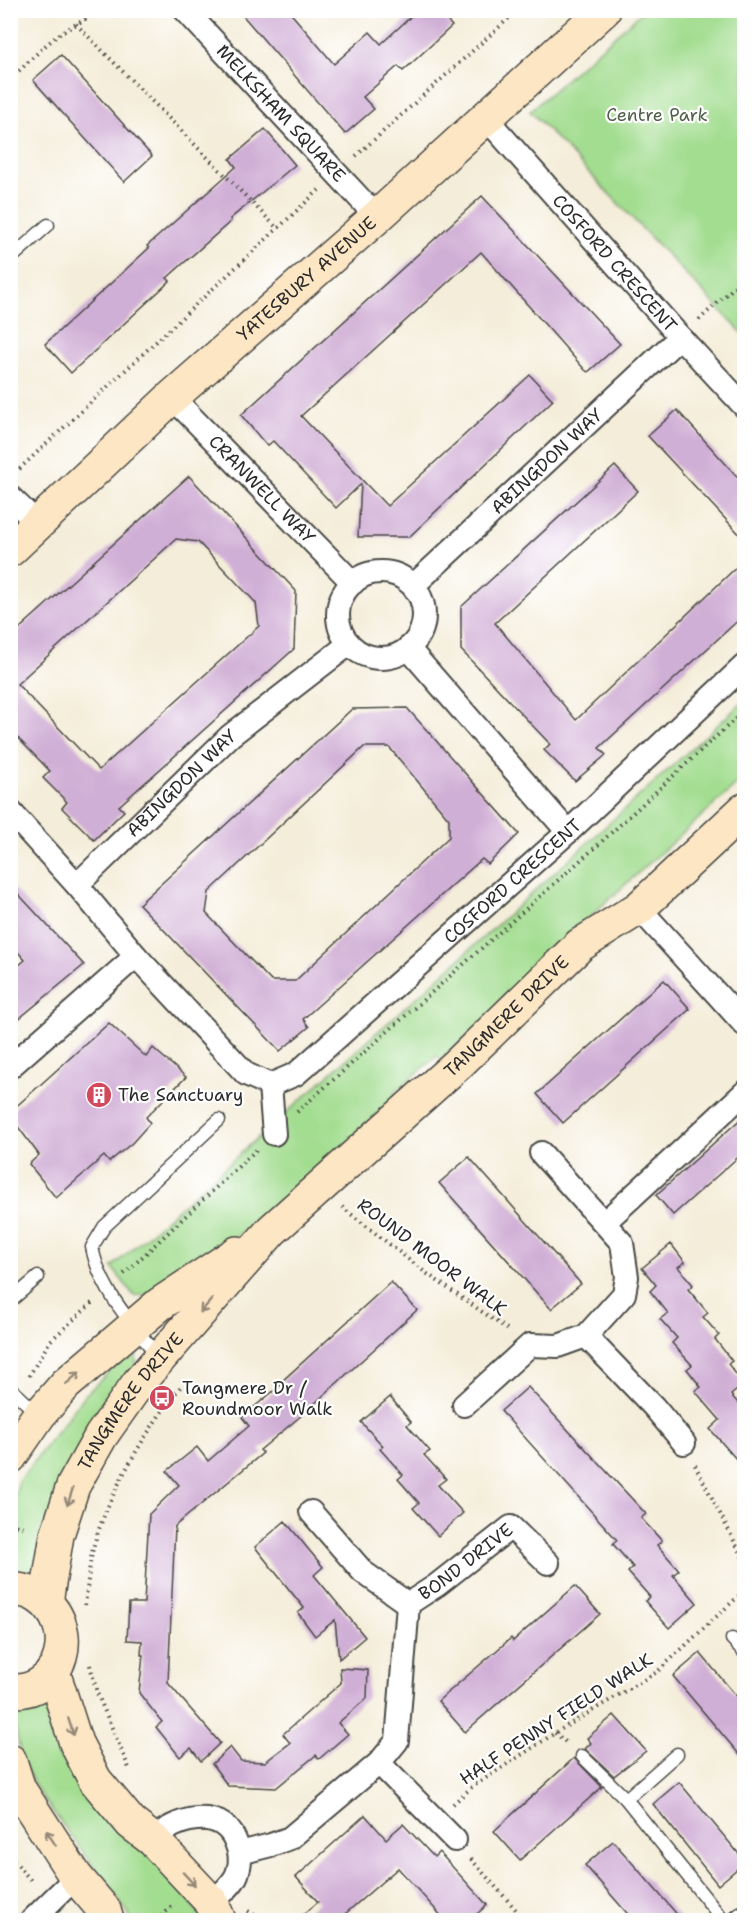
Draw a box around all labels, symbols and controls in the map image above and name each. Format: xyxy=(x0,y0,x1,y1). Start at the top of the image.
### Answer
street label: MELKSHAM SQUARE xyxy=(211,39,351,187)
park label: Centre Park xyxy=(606,103,708,127)
street label: COSFORD CRESCENT xyxy=(547,189,682,337)
street label: YATESBURY AVENUE xyxy=(232,211,381,346)
street label: ABINGDON WAY xyxy=(486,403,608,519)
street label: CRANWELL WAY xyxy=(203,430,321,549)
street label: ABINGDON WAY xyxy=(121,724,242,842)
street label: COSFORD CRESCENT xyxy=(438,813,587,949)
street label: TANGMERE DRIVE xyxy=(439,950,574,1083)
building icon: The Sanctuary xyxy=(84,1080,114,1110)
place label: The Sanctuary xyxy=(118,1083,243,1107)
street label: ROUND MOOR WALK xyxy=(352,1193,512,1321)
one-way arrow xyxy=(199,1298,213,1313)
street label: TANGMERE DRIVE xyxy=(72,1327,189,1475)
one-way arrow xyxy=(65,1371,80,1385)
place label: Tangmere Dr / Roundmoor Walk xyxy=(182,1376,333,1421)
bus stop icon: Tangmere Dr / Roundmoor Walk xyxy=(147,1383,177,1413)
one-way arrow xyxy=(63,1488,74,1506)
street label: BOND DRIVE xyxy=(414,1518,518,1606)
street label: HALF PENNY FIELD WALK xyxy=(455,1647,657,1791)
one-way arrow xyxy=(66,1717,77,1736)
one-way arrow xyxy=(45,1830,57,1847)
one-way arrow xyxy=(182,1871,196,1886)

